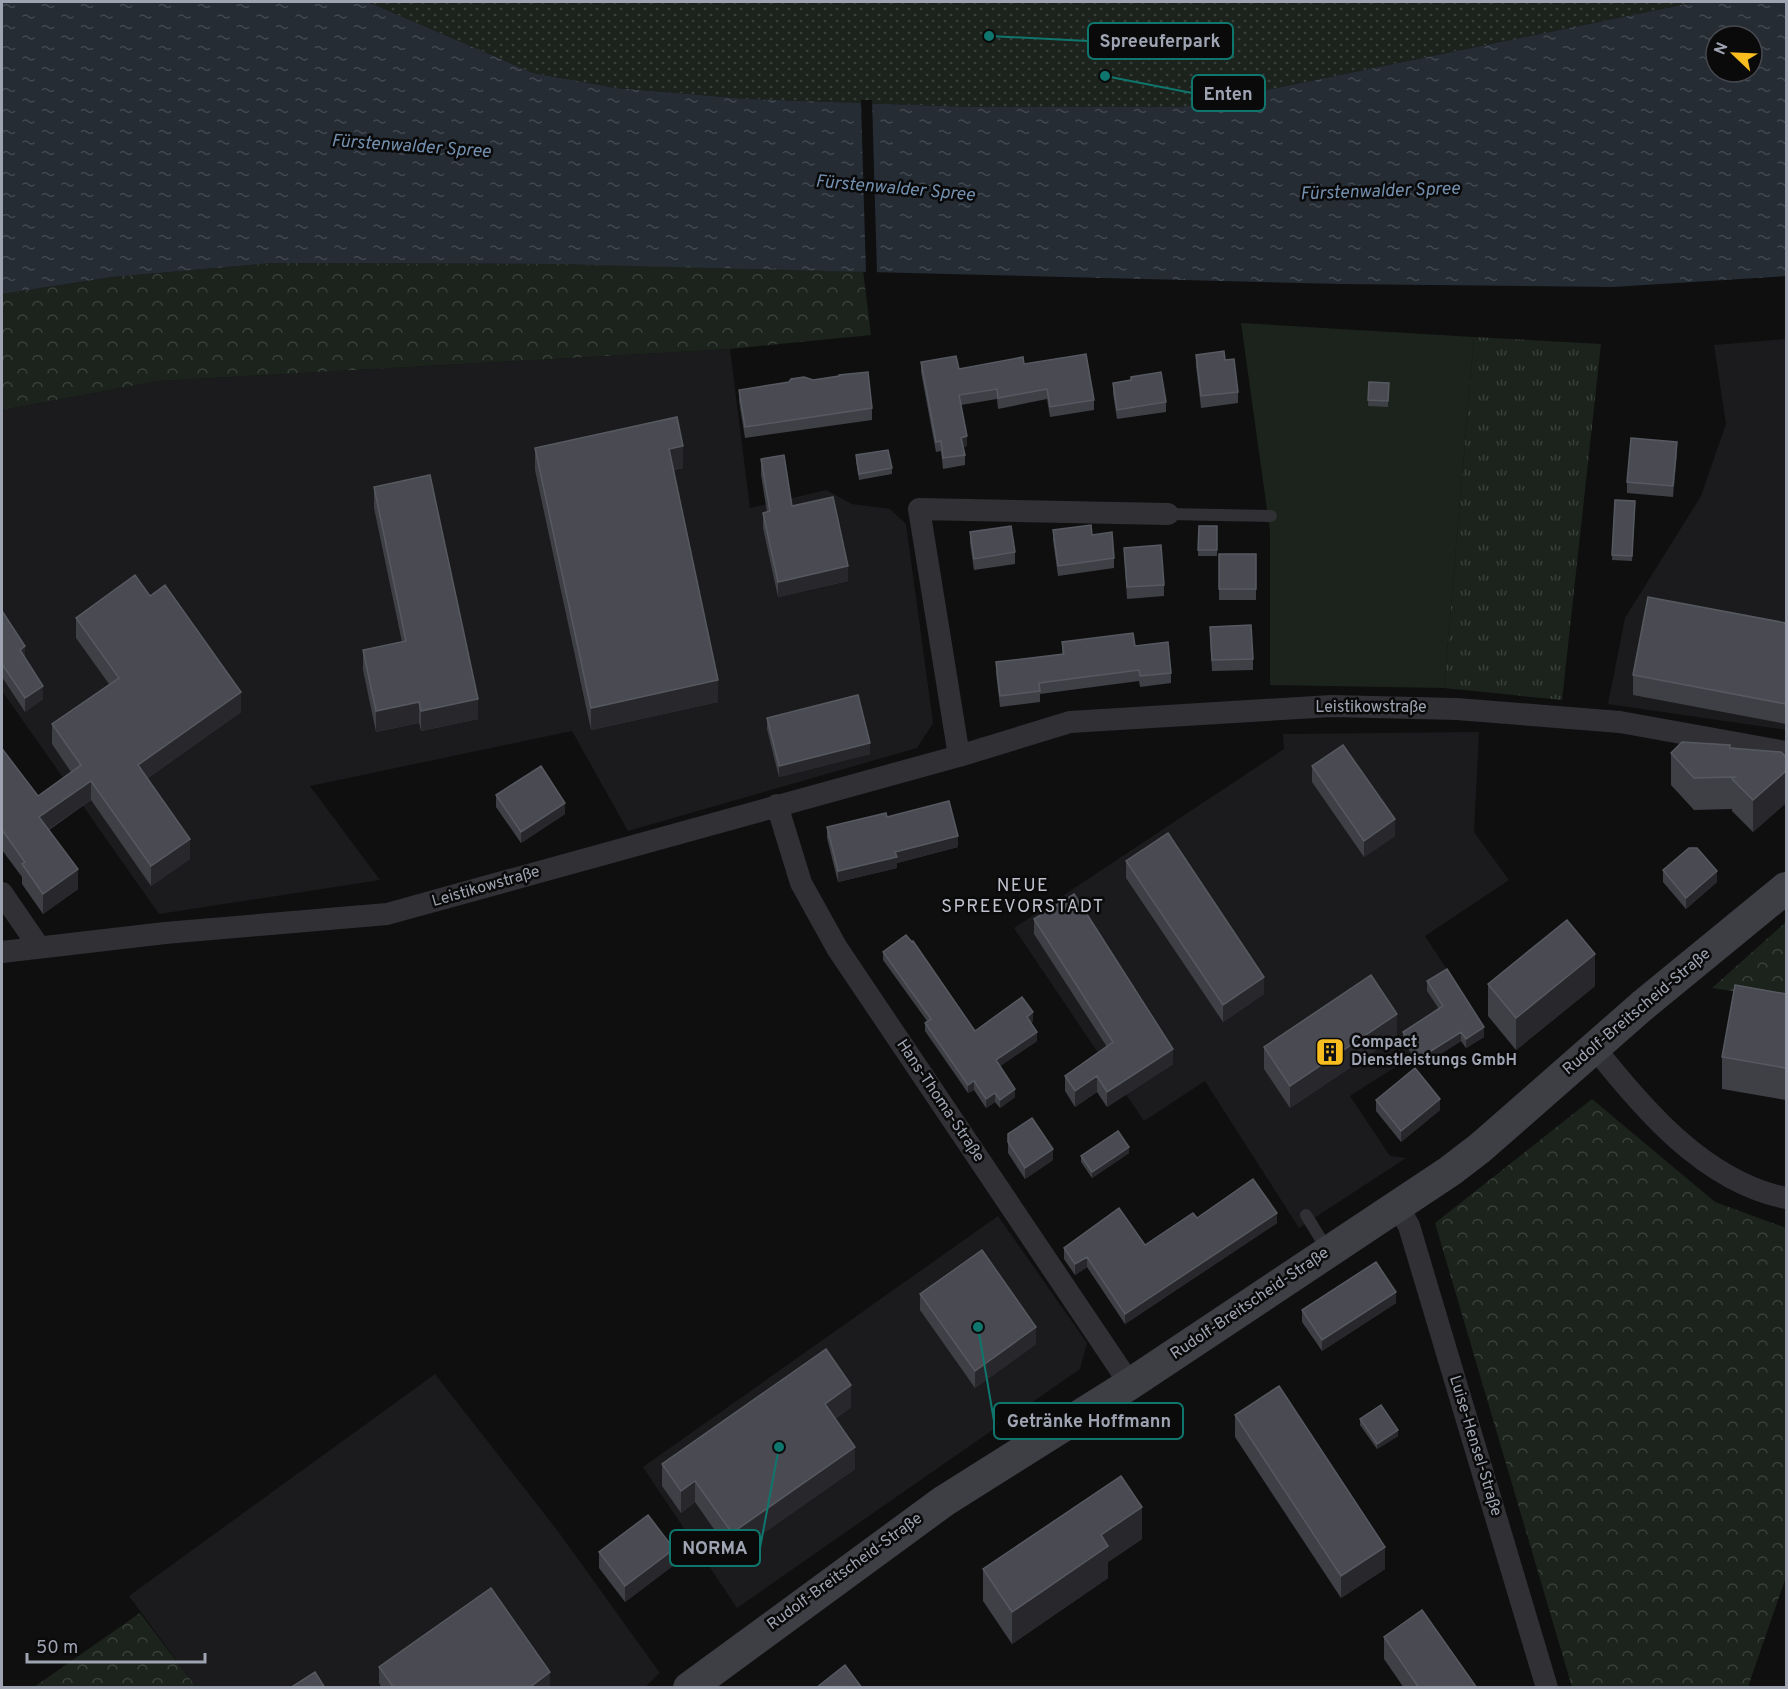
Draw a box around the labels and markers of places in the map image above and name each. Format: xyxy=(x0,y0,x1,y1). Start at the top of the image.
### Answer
callout: Spreeuferpark xyxy=(1088,23,1233,59)
callout: Enten xyxy=(1192,75,1265,111)
place label: Compact Dienstleistungs GmbH xyxy=(1351,1033,1517,1071)
building icon: Compact Dienstleistungs GmbH xyxy=(1314,1036,1346,1068)
callout: Getränke Hoffmann xyxy=(994,1403,1183,1439)
callout: NORMA xyxy=(670,1530,760,1566)

